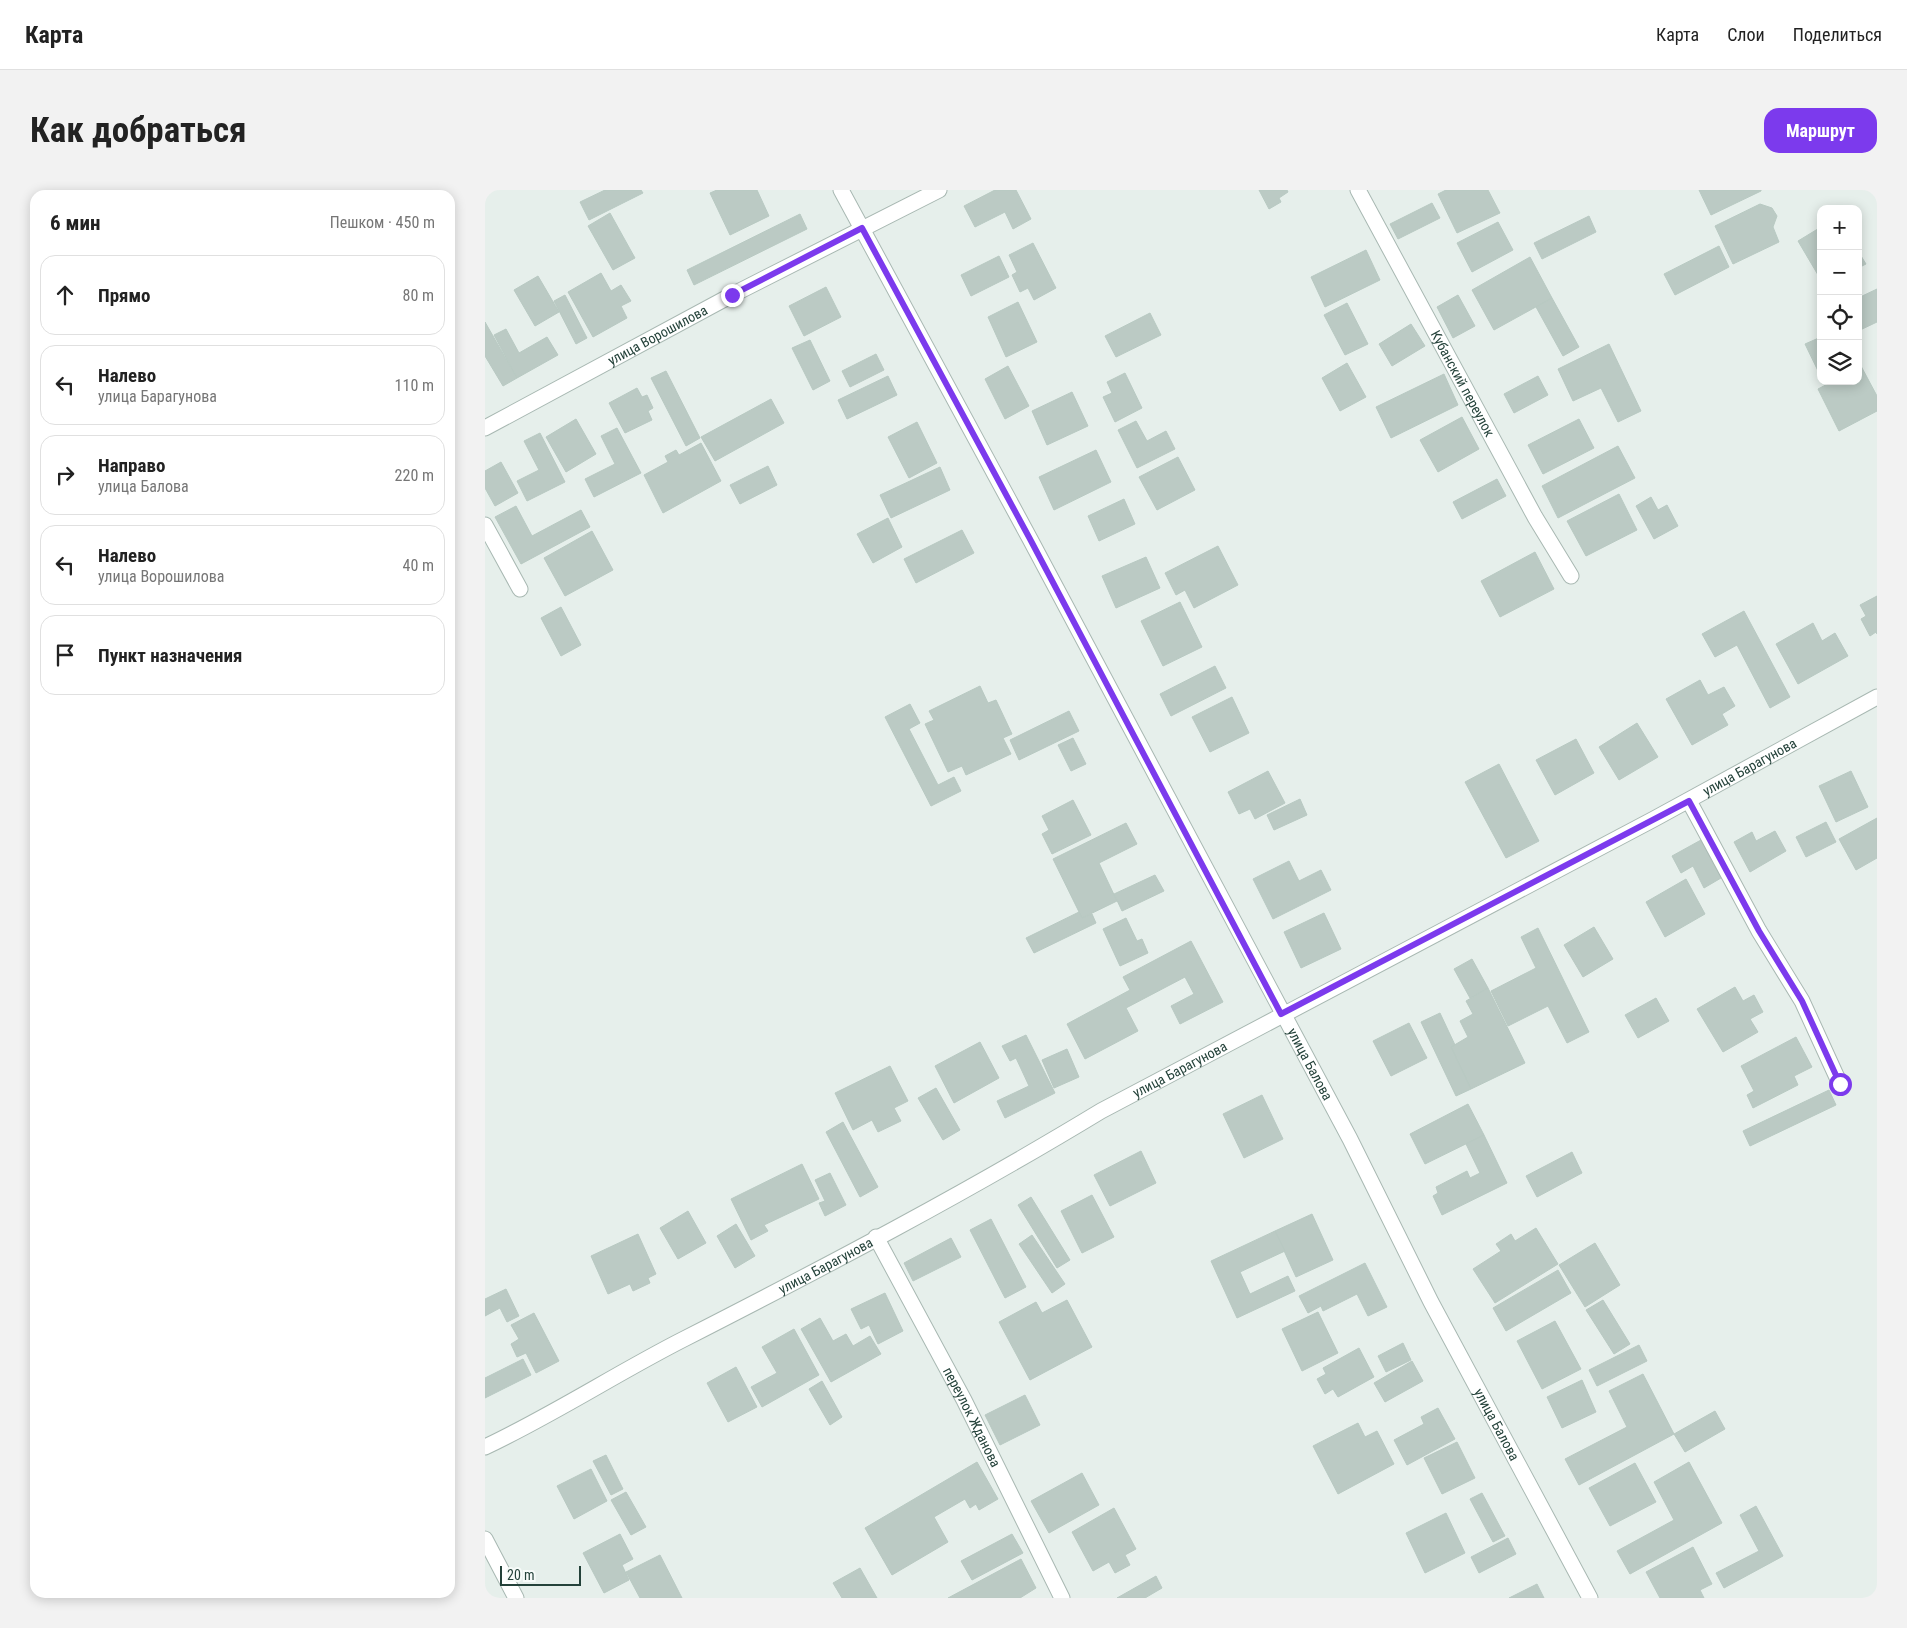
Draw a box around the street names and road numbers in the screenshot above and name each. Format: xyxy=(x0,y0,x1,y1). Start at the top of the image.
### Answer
street label: улица Ворошилова xyxy=(605,302,710,368)
street label: Кубанский переулок xyxy=(1428,328,1498,440)
street label: улица Барагунова xyxy=(1700,735,1799,799)
street label: улица Балова xyxy=(1284,1025,1336,1103)
street label: улица Барагунова xyxy=(1130,1038,1230,1101)
street label: улица Барагунова xyxy=(776,1234,875,1297)
street label: переулок Жданова xyxy=(940,1364,1004,1470)
street label: улица Балова xyxy=(1471,1386,1523,1463)

